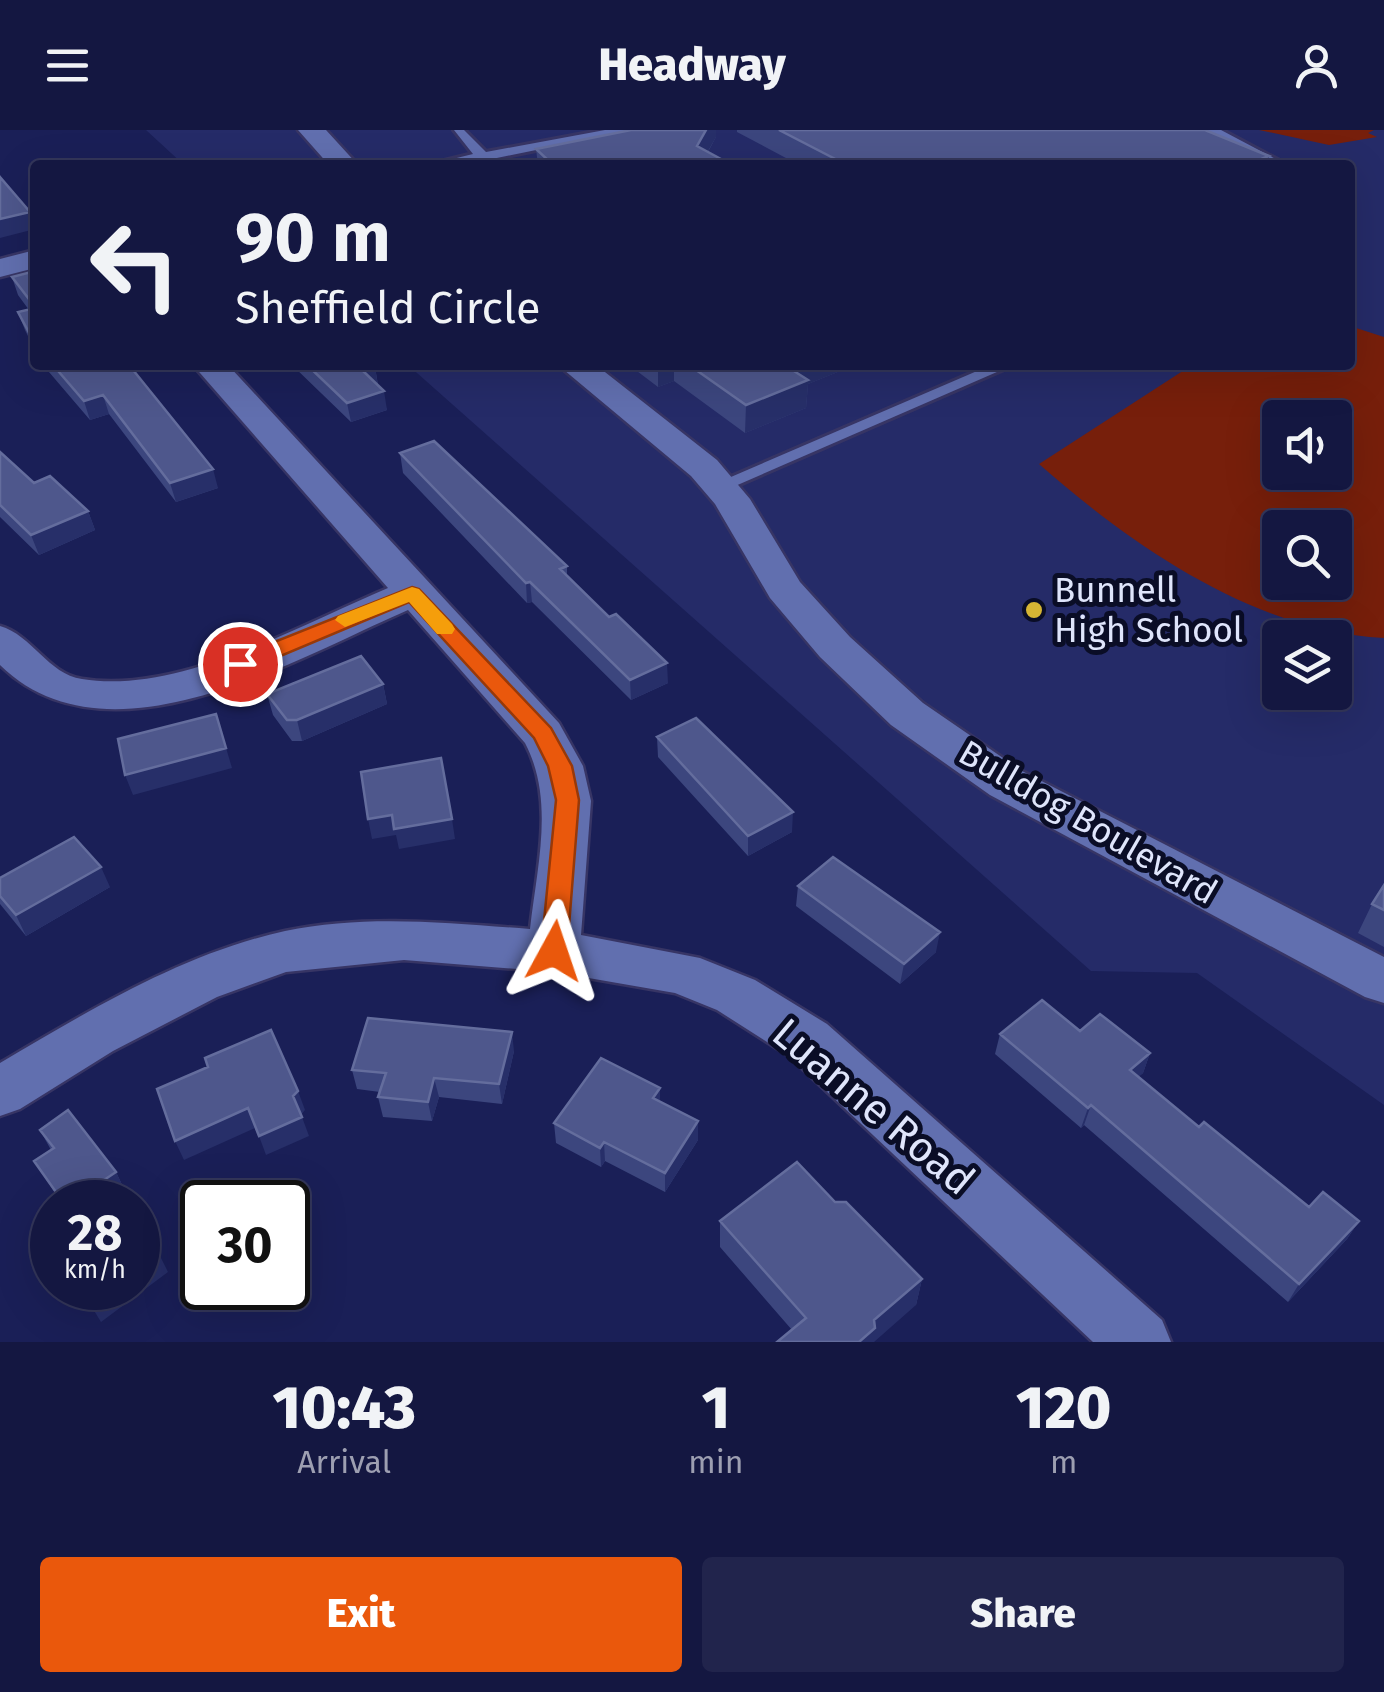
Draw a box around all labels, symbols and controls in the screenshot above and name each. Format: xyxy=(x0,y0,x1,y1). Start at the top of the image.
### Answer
icon: menu xyxy=(40,38,95,93)
text: Headway xyxy=(598,38,786,92)
icon: person xyxy=(1289,38,1344,93)
text: 90 m xyxy=(235,196,391,280)
icon: left xyxy=(70,200,200,330)
text: Sheffield Circle xyxy=(235,281,541,335)
map controls xyxy=(1262,400,1352,710)
button: sound xyxy=(1262,400,1352,490)
button: search xyxy=(1262,510,1352,600)
place label: Bunnell High School xyxy=(1054,569,1243,651)
marker: Bunnell High School xyxy=(1023,599,1045,621)
button: layers xyxy=(1262,620,1352,710)
pin xyxy=(198,622,283,707)
icon: arrive xyxy=(213,637,268,692)
street label: Bulldog Boulevard xyxy=(951,731,1225,913)
position arrow xyxy=(502,899,606,1003)
street label: Luanne Road xyxy=(762,1008,984,1206)
speed limit sign: 30 xyxy=(180,1180,310,1310)
text: 28 xyxy=(68,1203,122,1263)
text: km/h xyxy=(64,1255,126,1285)
text: 10:43 xyxy=(273,1372,416,1444)
text: 1 xyxy=(702,1372,730,1444)
text: 120 xyxy=(1016,1372,1111,1444)
text: Arrival xyxy=(297,1443,391,1481)
text: min xyxy=(688,1443,744,1481)
text: m xyxy=(1050,1443,1077,1481)
button: Exit xyxy=(40,1557,682,1672)
button: Share xyxy=(702,1557,1344,1672)

